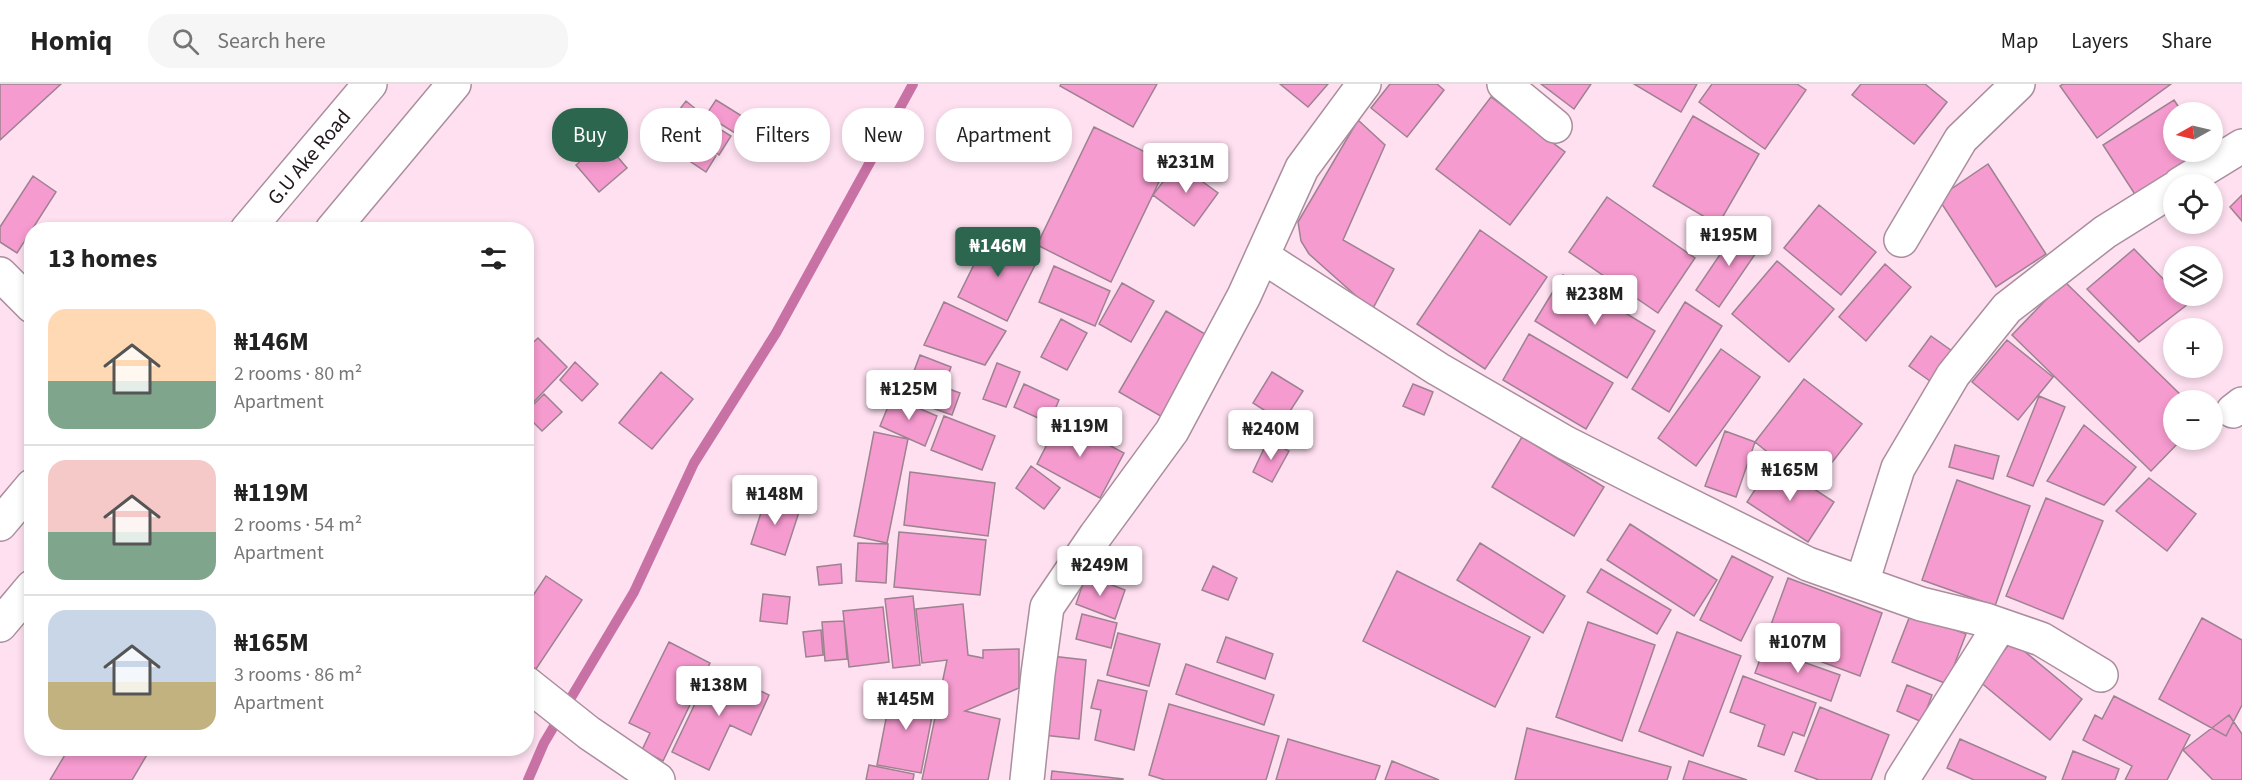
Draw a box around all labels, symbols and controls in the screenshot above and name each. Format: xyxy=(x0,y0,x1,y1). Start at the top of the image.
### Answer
search box xyxy=(148,14,568,68)
text: Homiq xyxy=(30,21,112,61)
icon: search xyxy=(169,25,202,58)
text: Search here xyxy=(217,25,326,57)
text: Map xyxy=(2001,26,2038,56)
text: Layers xyxy=(2071,26,2128,56)
text: Share xyxy=(2161,26,2212,56)
north arrow xyxy=(2163,102,2223,162)
map controls xyxy=(2163,102,2223,450)
street label: G.U Ake Road xyxy=(260,103,358,211)
chip: Buy xyxy=(552,108,628,162)
chip: Rent xyxy=(640,108,722,162)
chip: Filters xyxy=(734,108,830,162)
chip: New xyxy=(842,108,924,162)
chip: Apartment xyxy=(936,108,1072,162)
pin: ₦231M xyxy=(1144,143,1228,194)
text: ₦231M xyxy=(1157,148,1215,176)
button: locate xyxy=(2163,174,2223,234)
pin: ₦195M xyxy=(1687,216,1771,267)
text: ₦195M xyxy=(1700,221,1758,249)
pin: ₦146M xyxy=(956,227,1040,278)
text: ₦146M xyxy=(969,232,1027,260)
text: 13 homes xyxy=(48,240,157,277)
icon: filters xyxy=(477,242,510,275)
button: layers xyxy=(2163,246,2223,306)
pin: ₦238M xyxy=(1553,275,1637,326)
text: ₦238M xyxy=(1566,280,1624,308)
button: + xyxy=(2163,318,2223,378)
text: ₦146M xyxy=(234,323,309,360)
icon: home xyxy=(96,333,168,405)
text: 2 rooms · 80 m² xyxy=(234,360,362,388)
pin: ₦125M xyxy=(867,370,951,421)
text: ₦125M xyxy=(880,375,938,403)
text: Apartment xyxy=(234,388,324,416)
button: − xyxy=(2163,390,2223,450)
pin: ₦119M xyxy=(1038,407,1122,458)
pin: ₦240M xyxy=(1229,410,1313,461)
text: ₦119M xyxy=(1051,412,1109,440)
text: ₦240M xyxy=(1242,415,1300,443)
pin: ₦165M xyxy=(1748,451,1832,502)
text: ₦165M xyxy=(1761,456,1819,484)
text: ₦119M xyxy=(234,474,309,511)
pin: ₦148M xyxy=(733,475,817,526)
text: ₦148M xyxy=(746,480,804,508)
icon: home xyxy=(96,484,168,556)
text: 2 rooms · 54 m² xyxy=(234,511,362,539)
text: Apartment xyxy=(234,539,324,567)
pin: ₦249M xyxy=(1058,546,1142,597)
text: ₦249M xyxy=(1071,551,1129,579)
pin: ₦107M xyxy=(1756,623,1840,674)
text: ₦165M xyxy=(234,624,309,661)
text: ₦107M xyxy=(1769,628,1827,656)
icon: home xyxy=(96,634,168,706)
text: 3 rooms · 86 m² xyxy=(234,661,362,689)
pin: ₦138M xyxy=(677,666,761,717)
text: ₦138M xyxy=(690,671,748,699)
pin: ₦145M xyxy=(864,680,948,731)
text: ₦145M xyxy=(877,685,935,713)
text: Apartment xyxy=(234,689,324,717)

